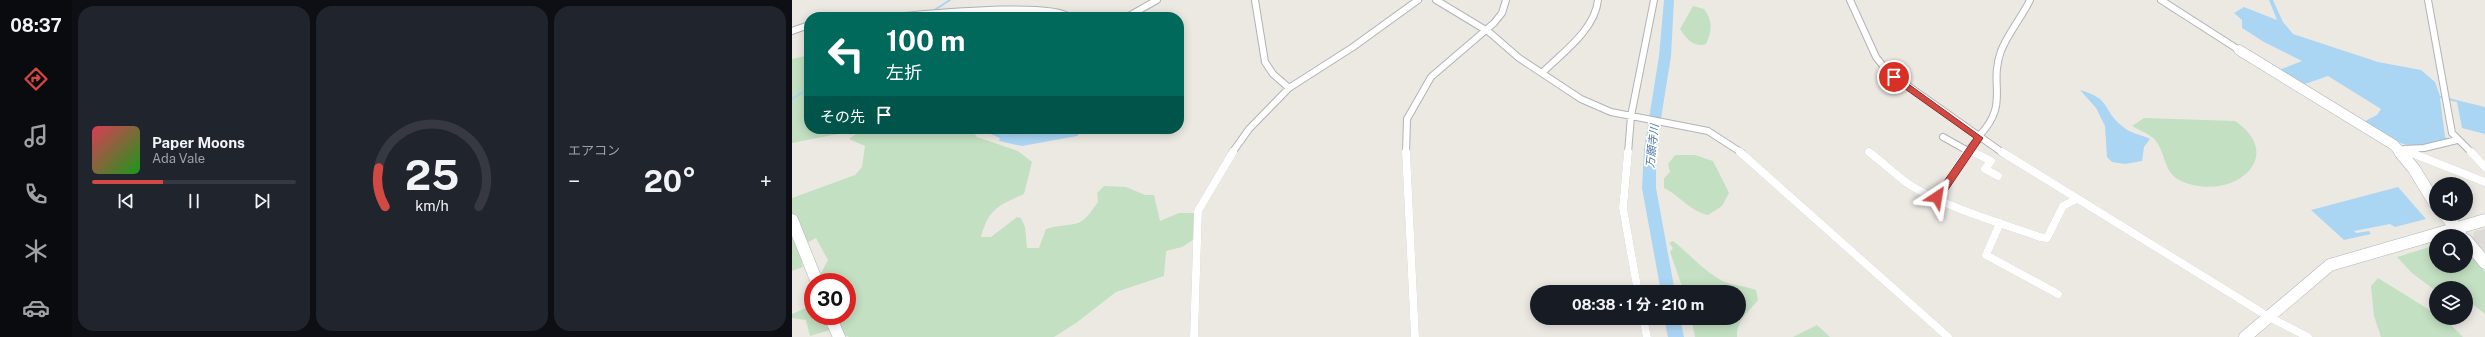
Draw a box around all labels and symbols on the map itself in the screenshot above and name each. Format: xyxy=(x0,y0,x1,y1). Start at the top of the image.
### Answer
pin xyxy=(1877,60,1911,94)
water label: 万願寺川 xyxy=(1644,122,1660,169)
position arrow xyxy=(1916,176,1958,218)
speed limit sign: 30 xyxy=(804,273,856,325)

